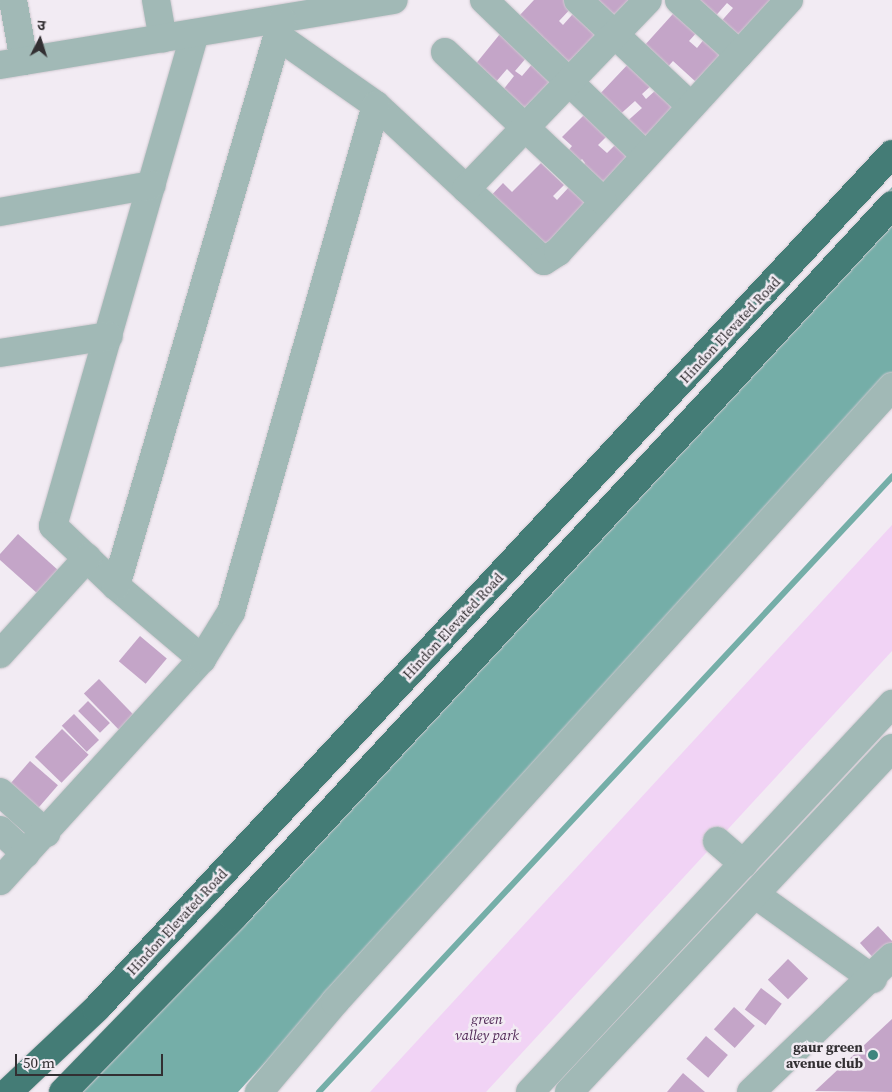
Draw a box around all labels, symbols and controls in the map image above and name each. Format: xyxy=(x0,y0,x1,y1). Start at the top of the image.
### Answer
north arrow xyxy=(15,15,65,65)
text: उ xyxy=(36,15,46,35)
street label: Hindon Elevated Road xyxy=(676,273,784,387)
street label: Hindon Elevated Road xyxy=(399,569,507,683)
street label: Hindon Elevated Road xyxy=(123,865,231,979)
park label: green valley park xyxy=(455,1011,519,1044)
place label: gaur green avenue club xyxy=(786,1039,863,1072)
scale bar xyxy=(18,1044,165,1076)
marker: gaur green avenue club xyxy=(867,1049,879,1061)
text: 50 m xyxy=(23,1052,55,1073)

